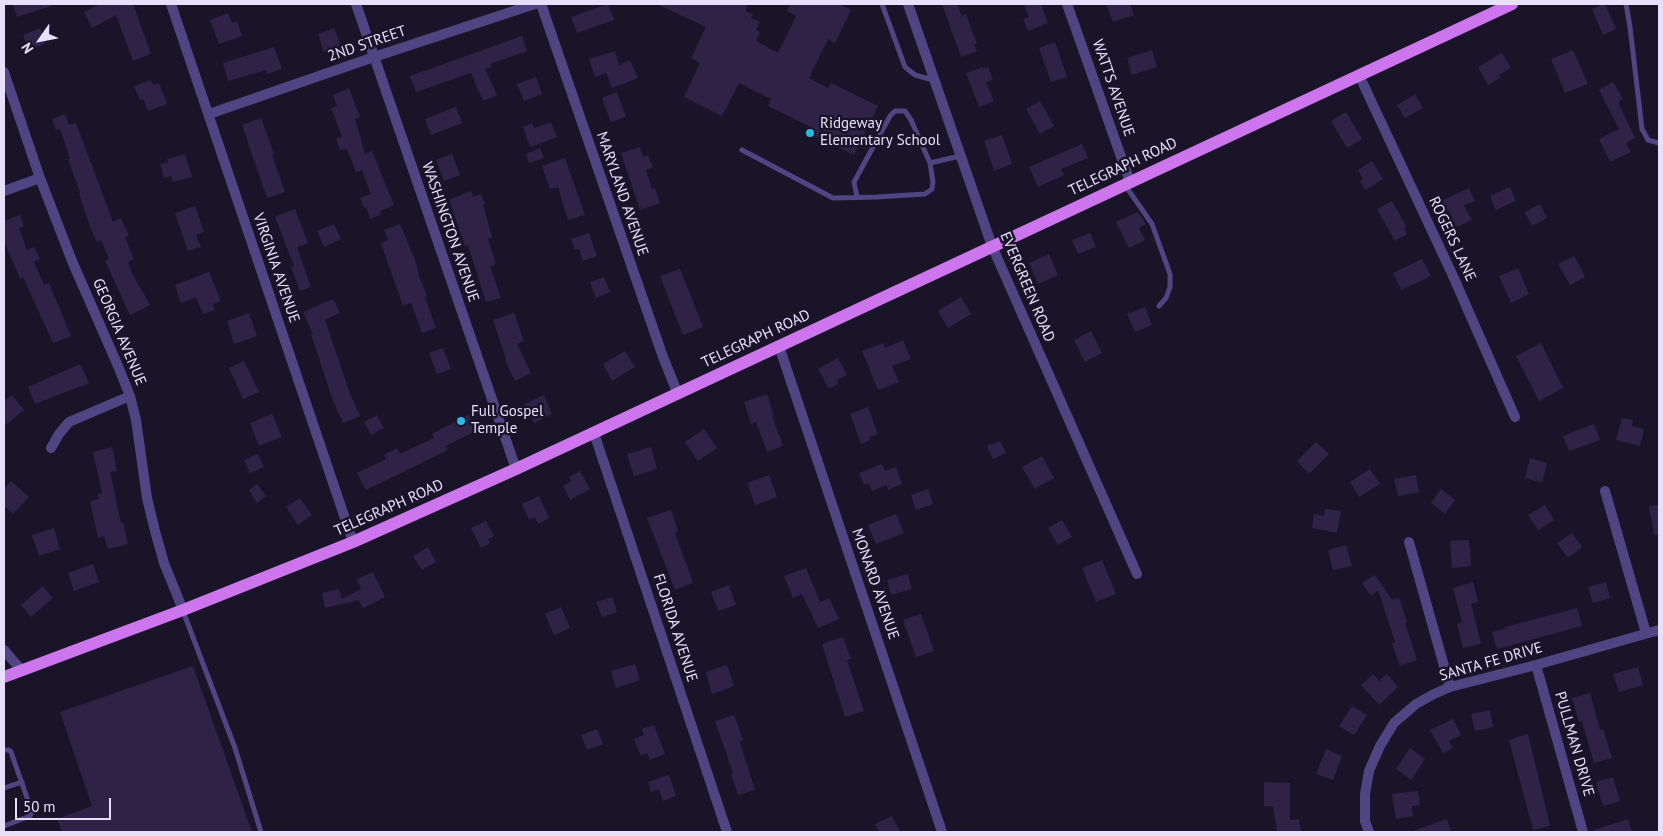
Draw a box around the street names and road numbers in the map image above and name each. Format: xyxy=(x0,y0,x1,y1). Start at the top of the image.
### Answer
street label: 2ND STREET xyxy=(325,22,409,66)
street label: WATTS AVENUE xyxy=(1088,37,1138,139)
street label: MARYLAND AVENUE xyxy=(592,130,652,258)
street label: TELEGRAPH ROAD xyxy=(1066,134,1180,200)
street label: WASHINGTON AVENUE xyxy=(418,160,482,304)
street label: ROGERS LANE xyxy=(1425,194,1479,284)
street label: VIRGINIA AVENUE xyxy=(249,211,303,325)
street label: EVERGREEN ROAD xyxy=(996,229,1058,345)
street label: GEORGIA AVENUE xyxy=(88,276,150,388)
street label: TELEGRAPH ROAD xyxy=(699,306,813,372)
street label: TELEGRAPH ROAD xyxy=(332,476,446,540)
street label: MONARD AVENUE xyxy=(848,526,902,642)
street label: FLORIDA AVENUE xyxy=(649,572,701,684)
street label: SANTA FE DRIVE xyxy=(1437,639,1545,685)
street label: PULLMAN DRIVE xyxy=(1550,690,1598,798)

